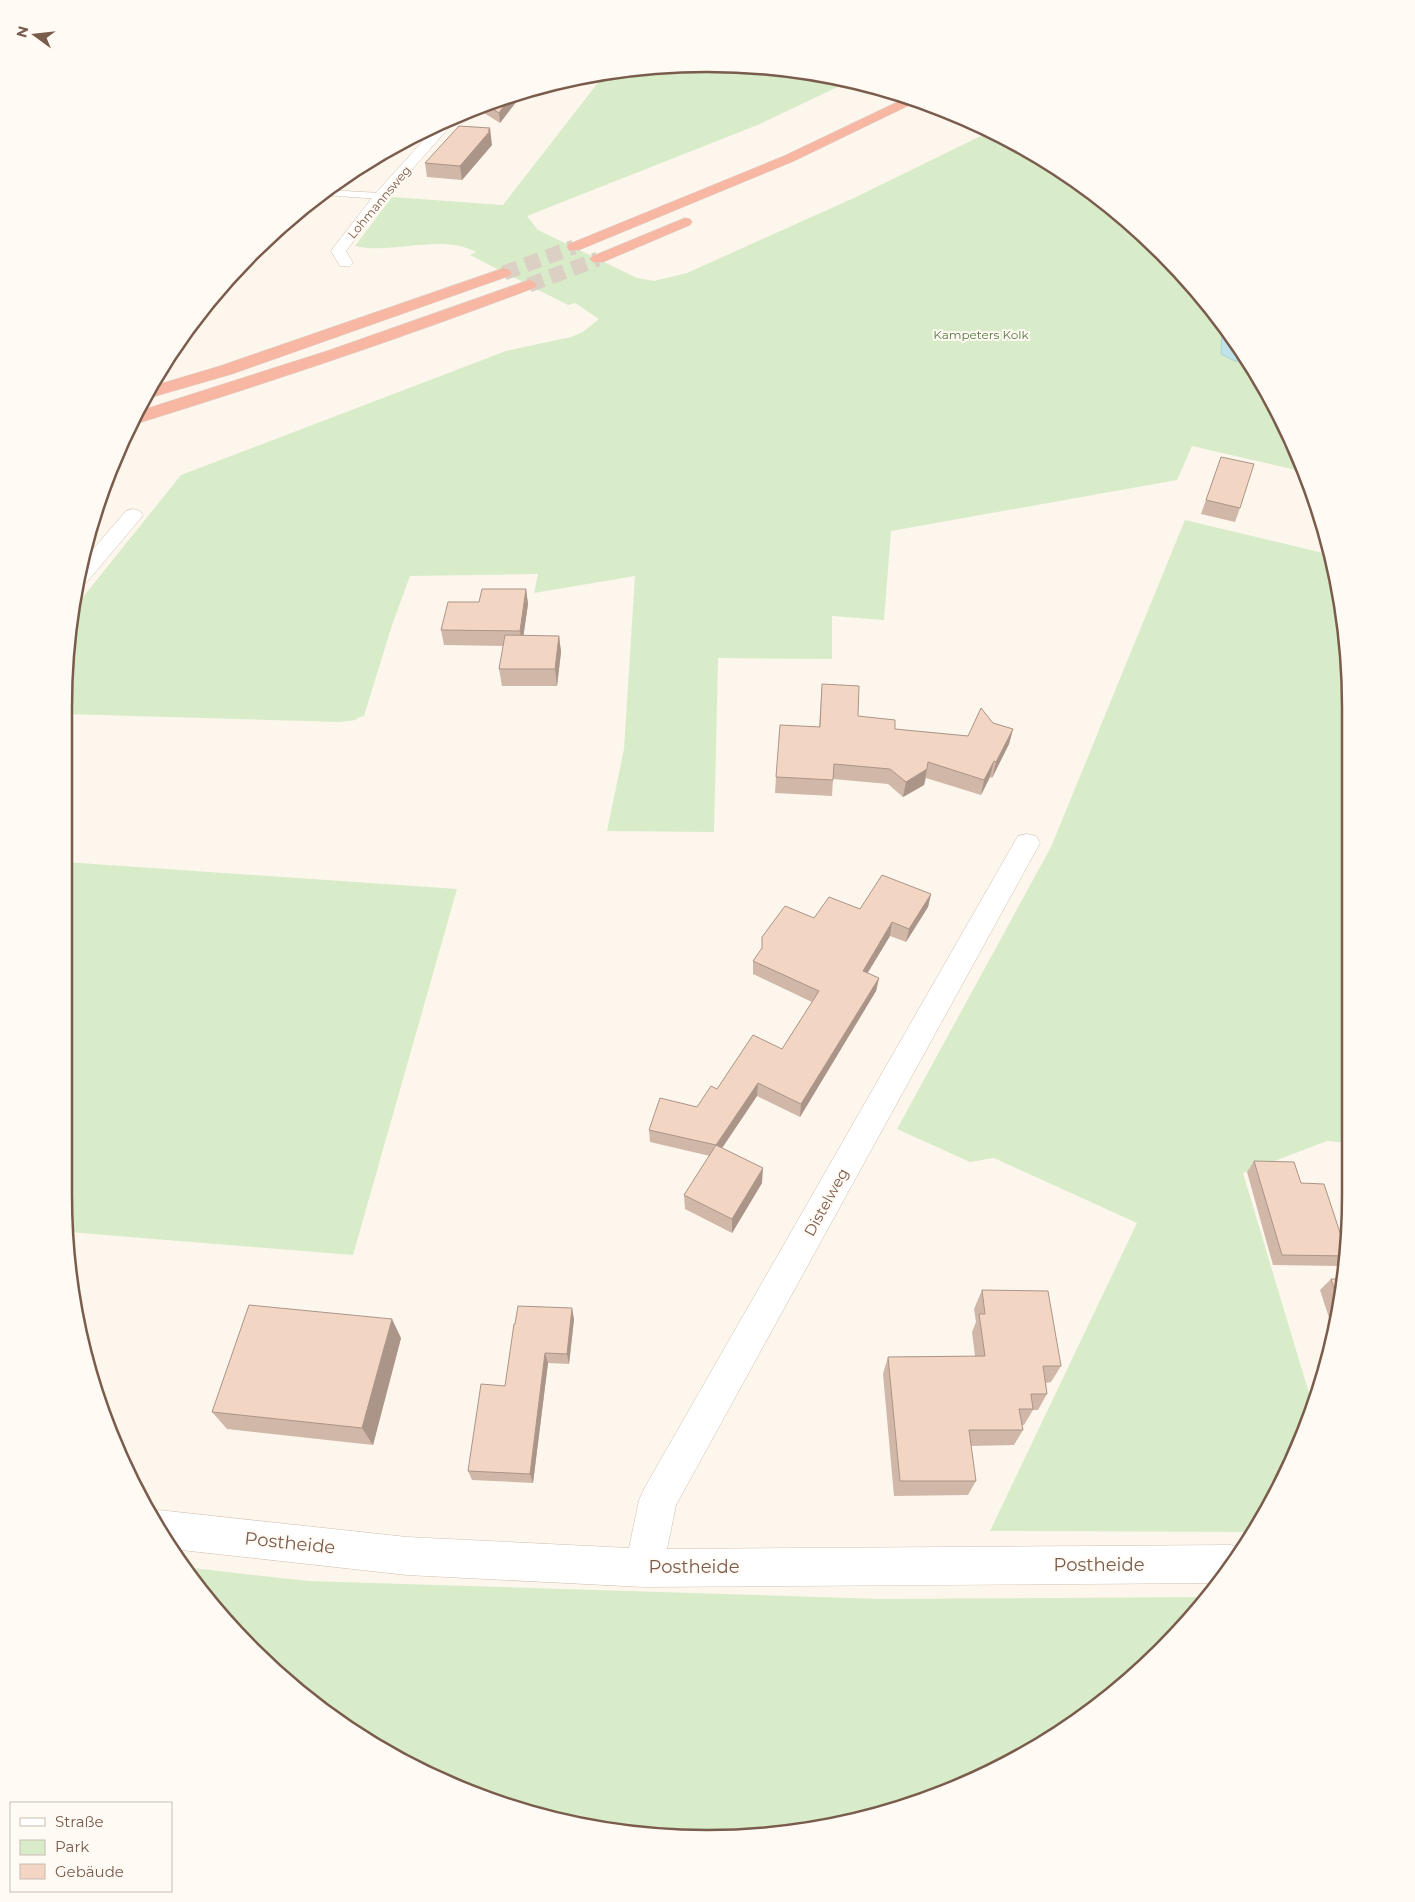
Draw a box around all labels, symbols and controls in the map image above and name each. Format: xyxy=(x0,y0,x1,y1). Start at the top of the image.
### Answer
north arrow xyxy=(10,10,60,60)
text: N xyxy=(12,24,33,39)
street label: Lohmannsweg xyxy=(344,163,414,241)
park label: Kampeters Kolk xyxy=(933,327,1030,342)
street label: Distelweg xyxy=(800,1165,852,1239)
street label: Postheide xyxy=(244,1527,337,1559)
street label: Postheide xyxy=(1053,1554,1145,1576)
street label: Postheide xyxy=(648,1556,740,1578)
legend xyxy=(10,1802,172,1892)
text: Straße xyxy=(55,1812,104,1831)
text: Park xyxy=(55,1837,89,1856)
text: Gebäude xyxy=(55,1862,124,1881)

